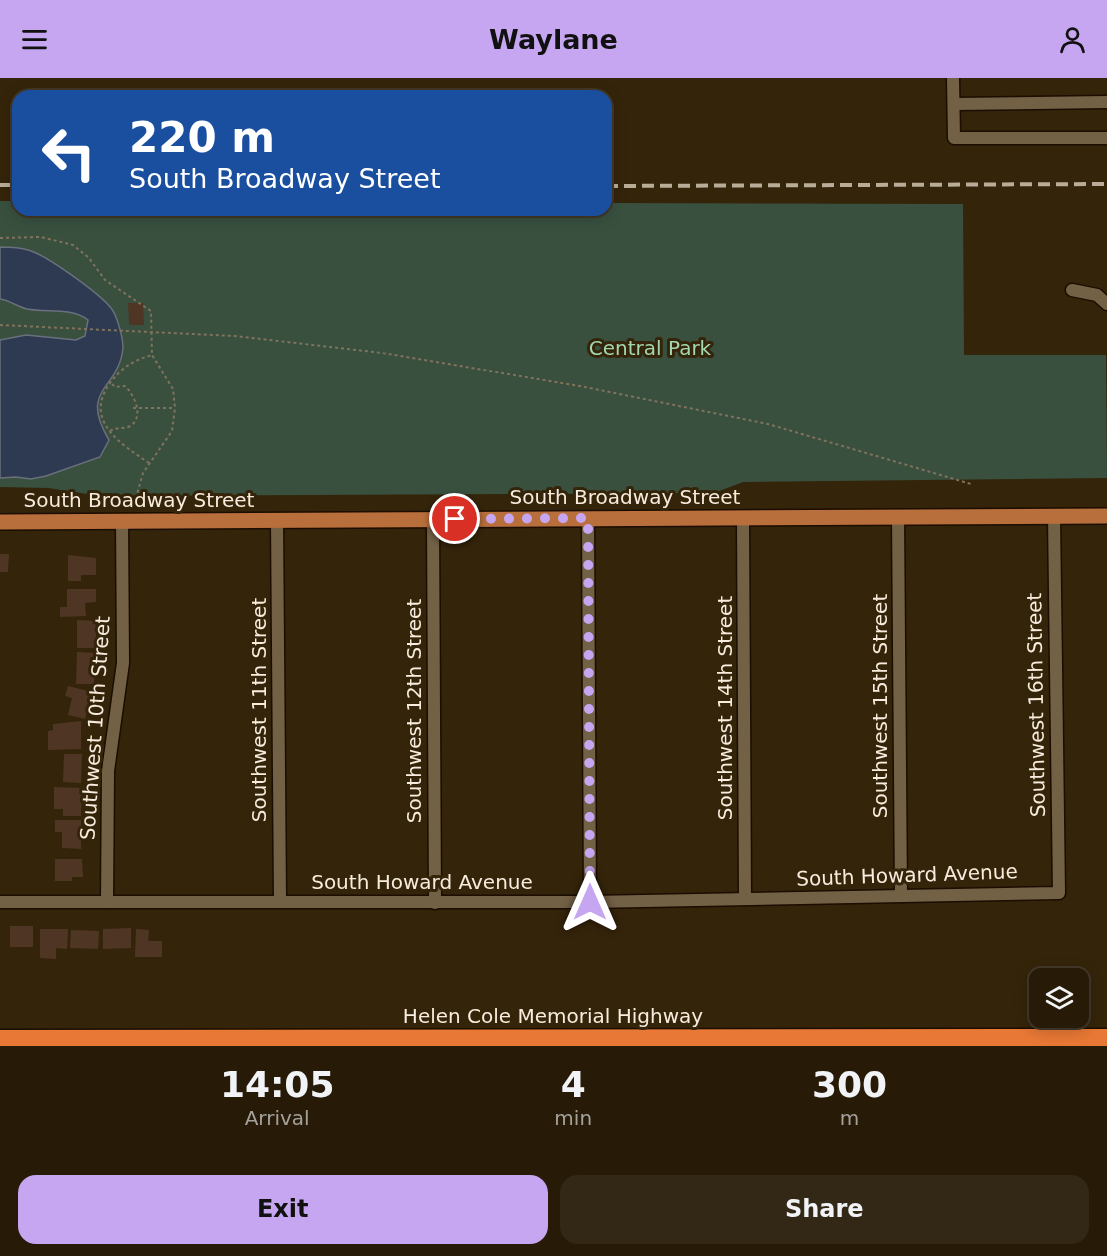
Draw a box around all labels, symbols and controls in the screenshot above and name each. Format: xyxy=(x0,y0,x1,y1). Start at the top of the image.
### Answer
icon: menu xyxy=(18,23,51,56)
icon: person xyxy=(1056,23,1089,56)
text: Waylane xyxy=(489,24,618,55)
text: 220 m xyxy=(129,113,275,162)
icon: left xyxy=(30,114,108,192)
text: South Broadway Street xyxy=(129,163,441,194)
park label: Central Park xyxy=(589,336,712,360)
street label: South Broadway Street xyxy=(510,485,741,509)
street label: South Broadway Street xyxy=(24,488,255,512)
pin xyxy=(429,493,480,544)
icon: arrive xyxy=(438,502,471,535)
street label: Southwest 16th Street xyxy=(1022,592,1050,817)
street label: Southwest 15th Street xyxy=(868,594,892,818)
street label: Southwest 14th Street xyxy=(713,596,737,820)
street label: Southwest 11th Street xyxy=(247,598,271,822)
street label: Southwest 12th Street xyxy=(402,599,426,823)
street label: Southwest 10th Street xyxy=(75,615,115,841)
street label: South Howard Avenue xyxy=(796,859,1018,891)
street label: South Howard Avenue xyxy=(311,870,533,894)
position arrow xyxy=(558,870,622,934)
map controls xyxy=(1029,968,1089,1028)
button: layers xyxy=(1029,968,1089,1028)
street label: Helen Cole Memorial Highway xyxy=(403,1004,703,1028)
text: 14:05 xyxy=(220,1064,334,1105)
text: 4 xyxy=(561,1064,586,1105)
text: 300 xyxy=(812,1064,887,1105)
text: Arrival xyxy=(245,1106,310,1130)
text: min xyxy=(554,1106,592,1130)
text: m xyxy=(840,1106,859,1130)
button: Exit xyxy=(18,1175,548,1244)
button: Share xyxy=(560,1175,1089,1244)

